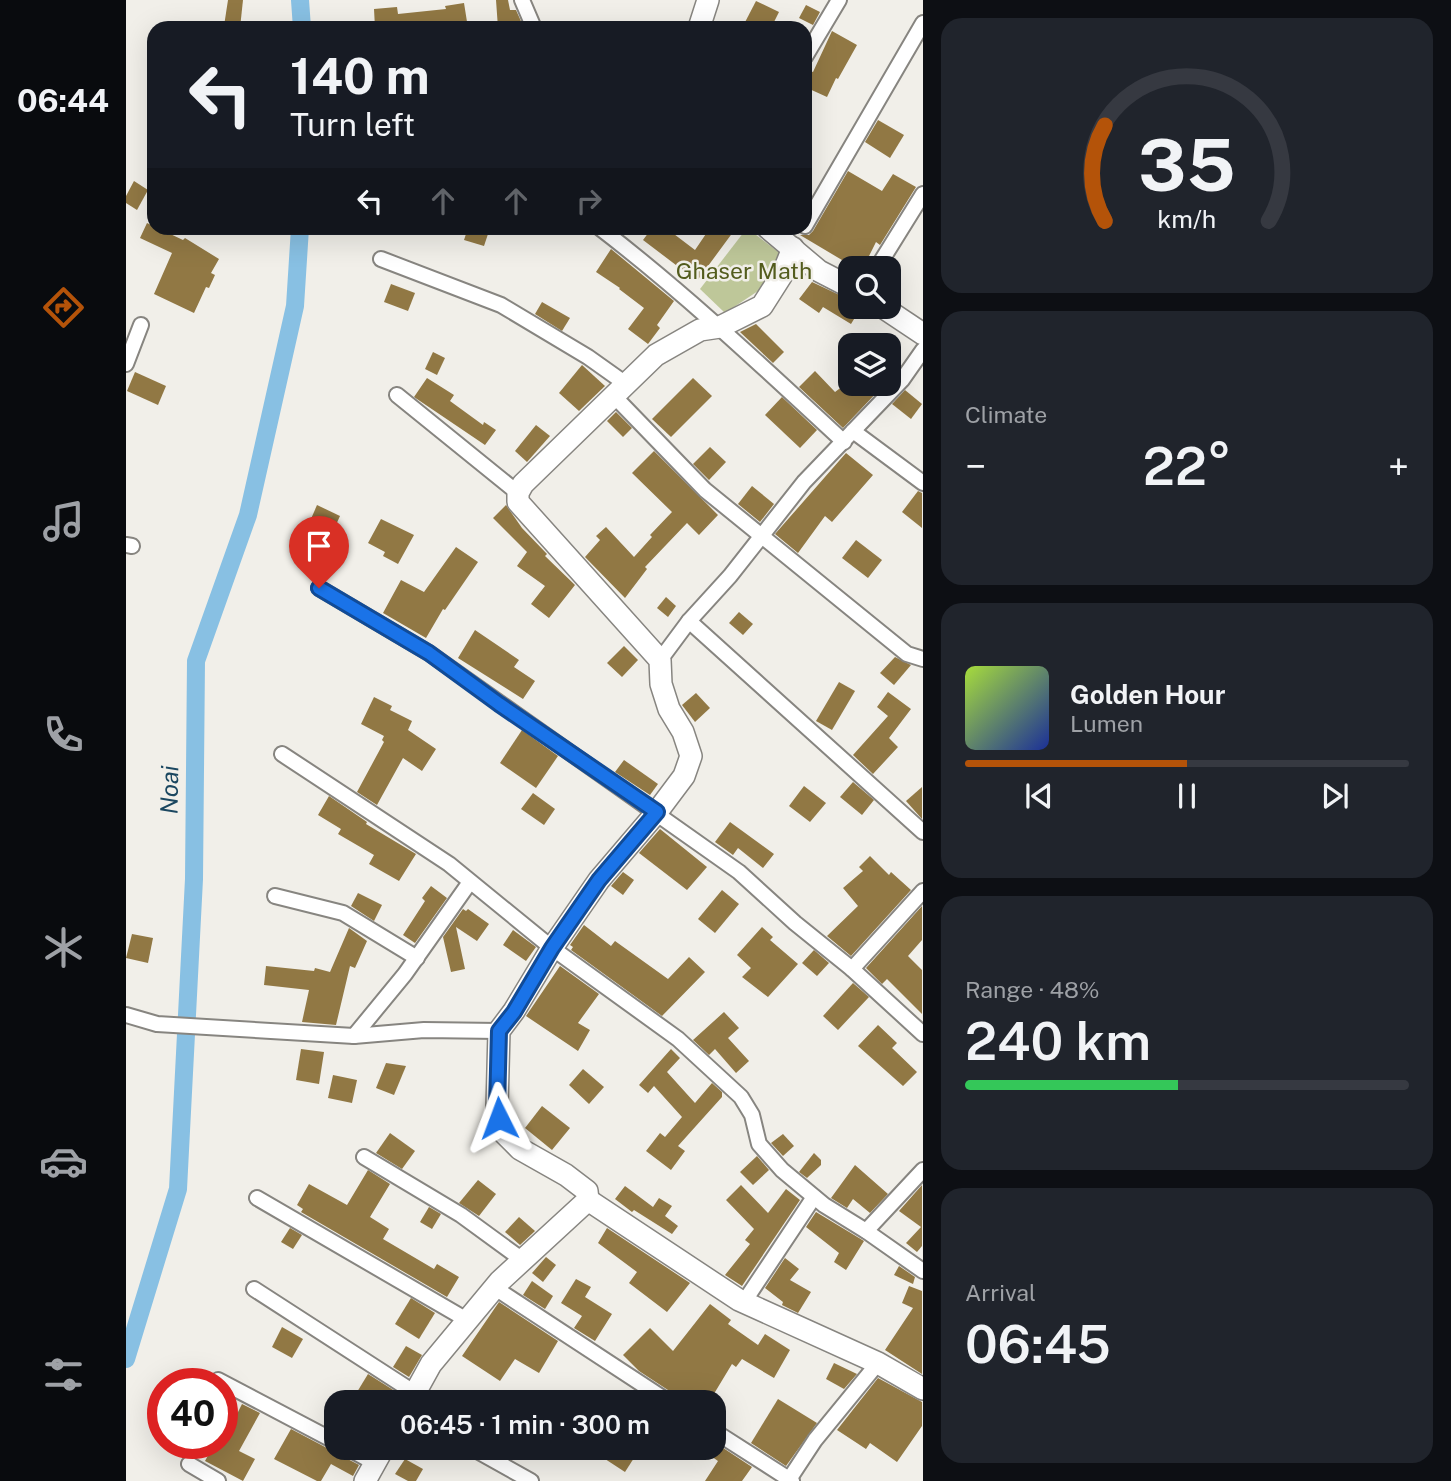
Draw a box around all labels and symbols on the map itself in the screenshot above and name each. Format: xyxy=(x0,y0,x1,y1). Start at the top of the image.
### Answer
park label: Ghaser Math xyxy=(676,257,812,284)
pin xyxy=(289,516,349,588)
water label: Noai xyxy=(155,765,183,815)
position arrow xyxy=(462,1081,536,1155)
speed limit sign: 40 xyxy=(147,1368,238,1459)

